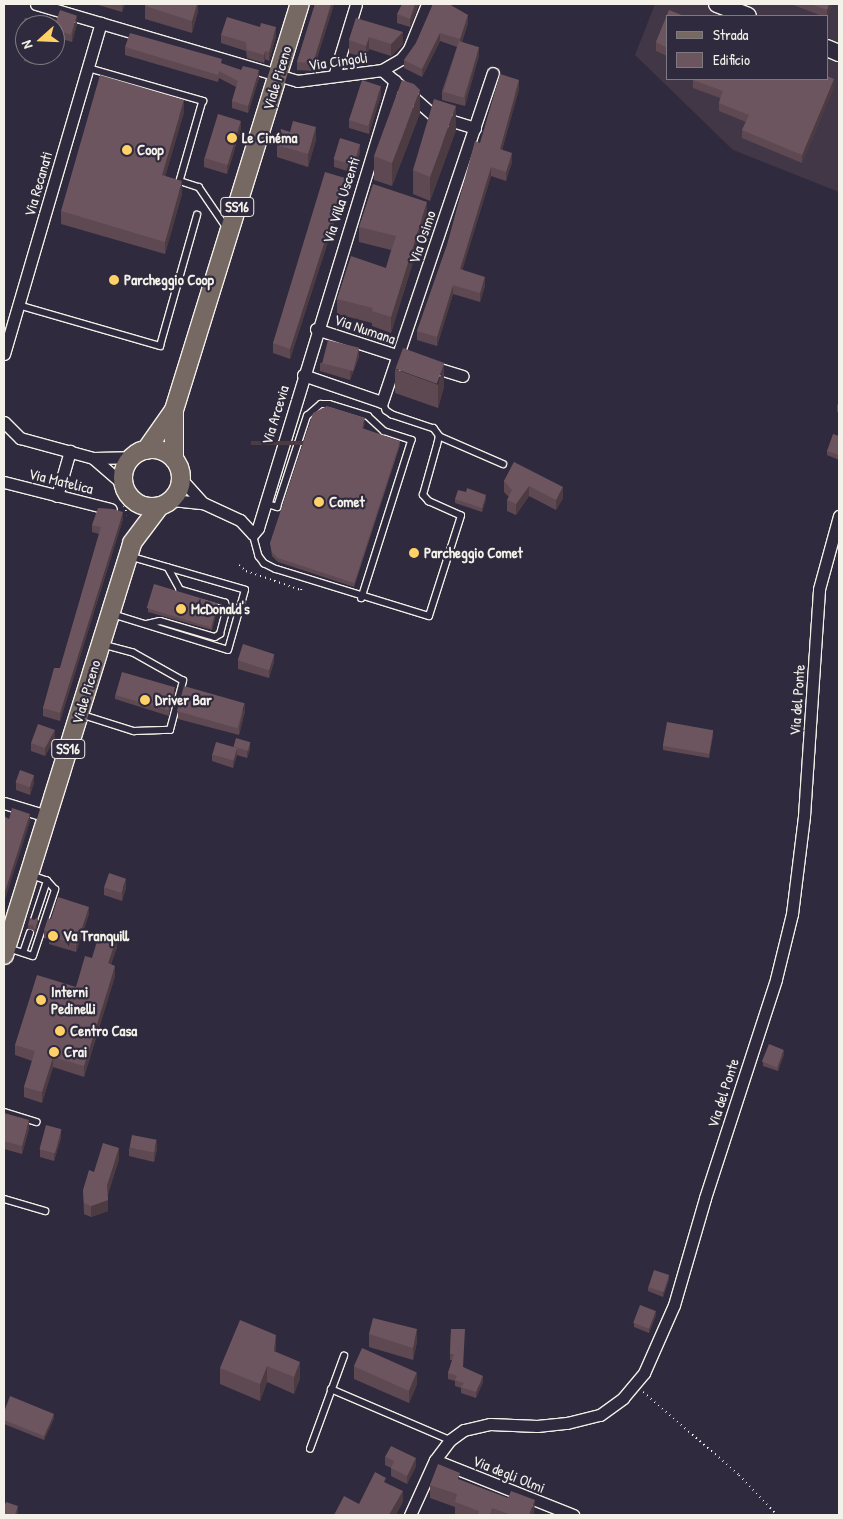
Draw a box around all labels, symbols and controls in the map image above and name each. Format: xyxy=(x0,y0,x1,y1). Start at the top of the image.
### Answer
north arrow xyxy=(15,15,65,65)
legend xyxy=(666,15,828,80)
text: Strada xyxy=(713,24,748,45)
text: N xyxy=(16,38,37,52)
street label: Viale Piceno xyxy=(259,44,295,112)
street label: Via Cingoli xyxy=(307,48,369,74)
text: Edificio xyxy=(713,49,750,70)
place label: Le Cinéma xyxy=(242,129,297,147)
marker: Le Cinéma xyxy=(226,132,238,144)
place label: Coop xyxy=(137,141,164,159)
marker: Coop xyxy=(121,144,133,156)
street label: Via Recanati xyxy=(20,149,56,219)
street label: Via Villa Uscenti xyxy=(319,155,363,245)
road number: SS16 xyxy=(220,196,254,218)
street label: Via Osimo xyxy=(405,208,439,266)
place label: Parcheggio Coop xyxy=(124,271,214,289)
marker: Parcheggio Coop xyxy=(108,274,120,286)
street label: Via Numana xyxy=(332,310,398,348)
street label: Via Arcevia xyxy=(257,383,293,447)
street label: Via Matelica xyxy=(27,464,95,498)
place label: Comet xyxy=(329,493,365,511)
marker: Comet xyxy=(313,496,325,508)
place label: Parcheggio Comet xyxy=(424,544,523,562)
marker: Parcheggio Comet xyxy=(408,547,420,559)
place label: McDonald's xyxy=(191,600,250,618)
marker: McDonald's xyxy=(175,603,187,615)
street label: Viale Piceno xyxy=(68,658,104,726)
street label: Via del Ponte xyxy=(786,664,808,736)
place label: Driver Bar xyxy=(155,691,212,709)
marker: Driver Bar xyxy=(139,694,151,706)
road number: SS16 xyxy=(50,738,86,761)
place label: Va Tranquill xyxy=(63,927,129,945)
marker: Va Tranquill xyxy=(47,930,59,942)
place label: Interni Pedinelli xyxy=(51,982,96,1017)
marker: Interni Pedinelli xyxy=(35,994,47,1006)
place label: Centro Casa xyxy=(70,1022,137,1040)
marker: Centro Casa xyxy=(54,1025,66,1037)
place label: Crai xyxy=(64,1043,87,1061)
marker: Crai xyxy=(48,1046,60,1058)
street label: Via del Ponte xyxy=(703,1056,743,1130)
street label: Via degli Olmi xyxy=(470,1451,548,1497)

